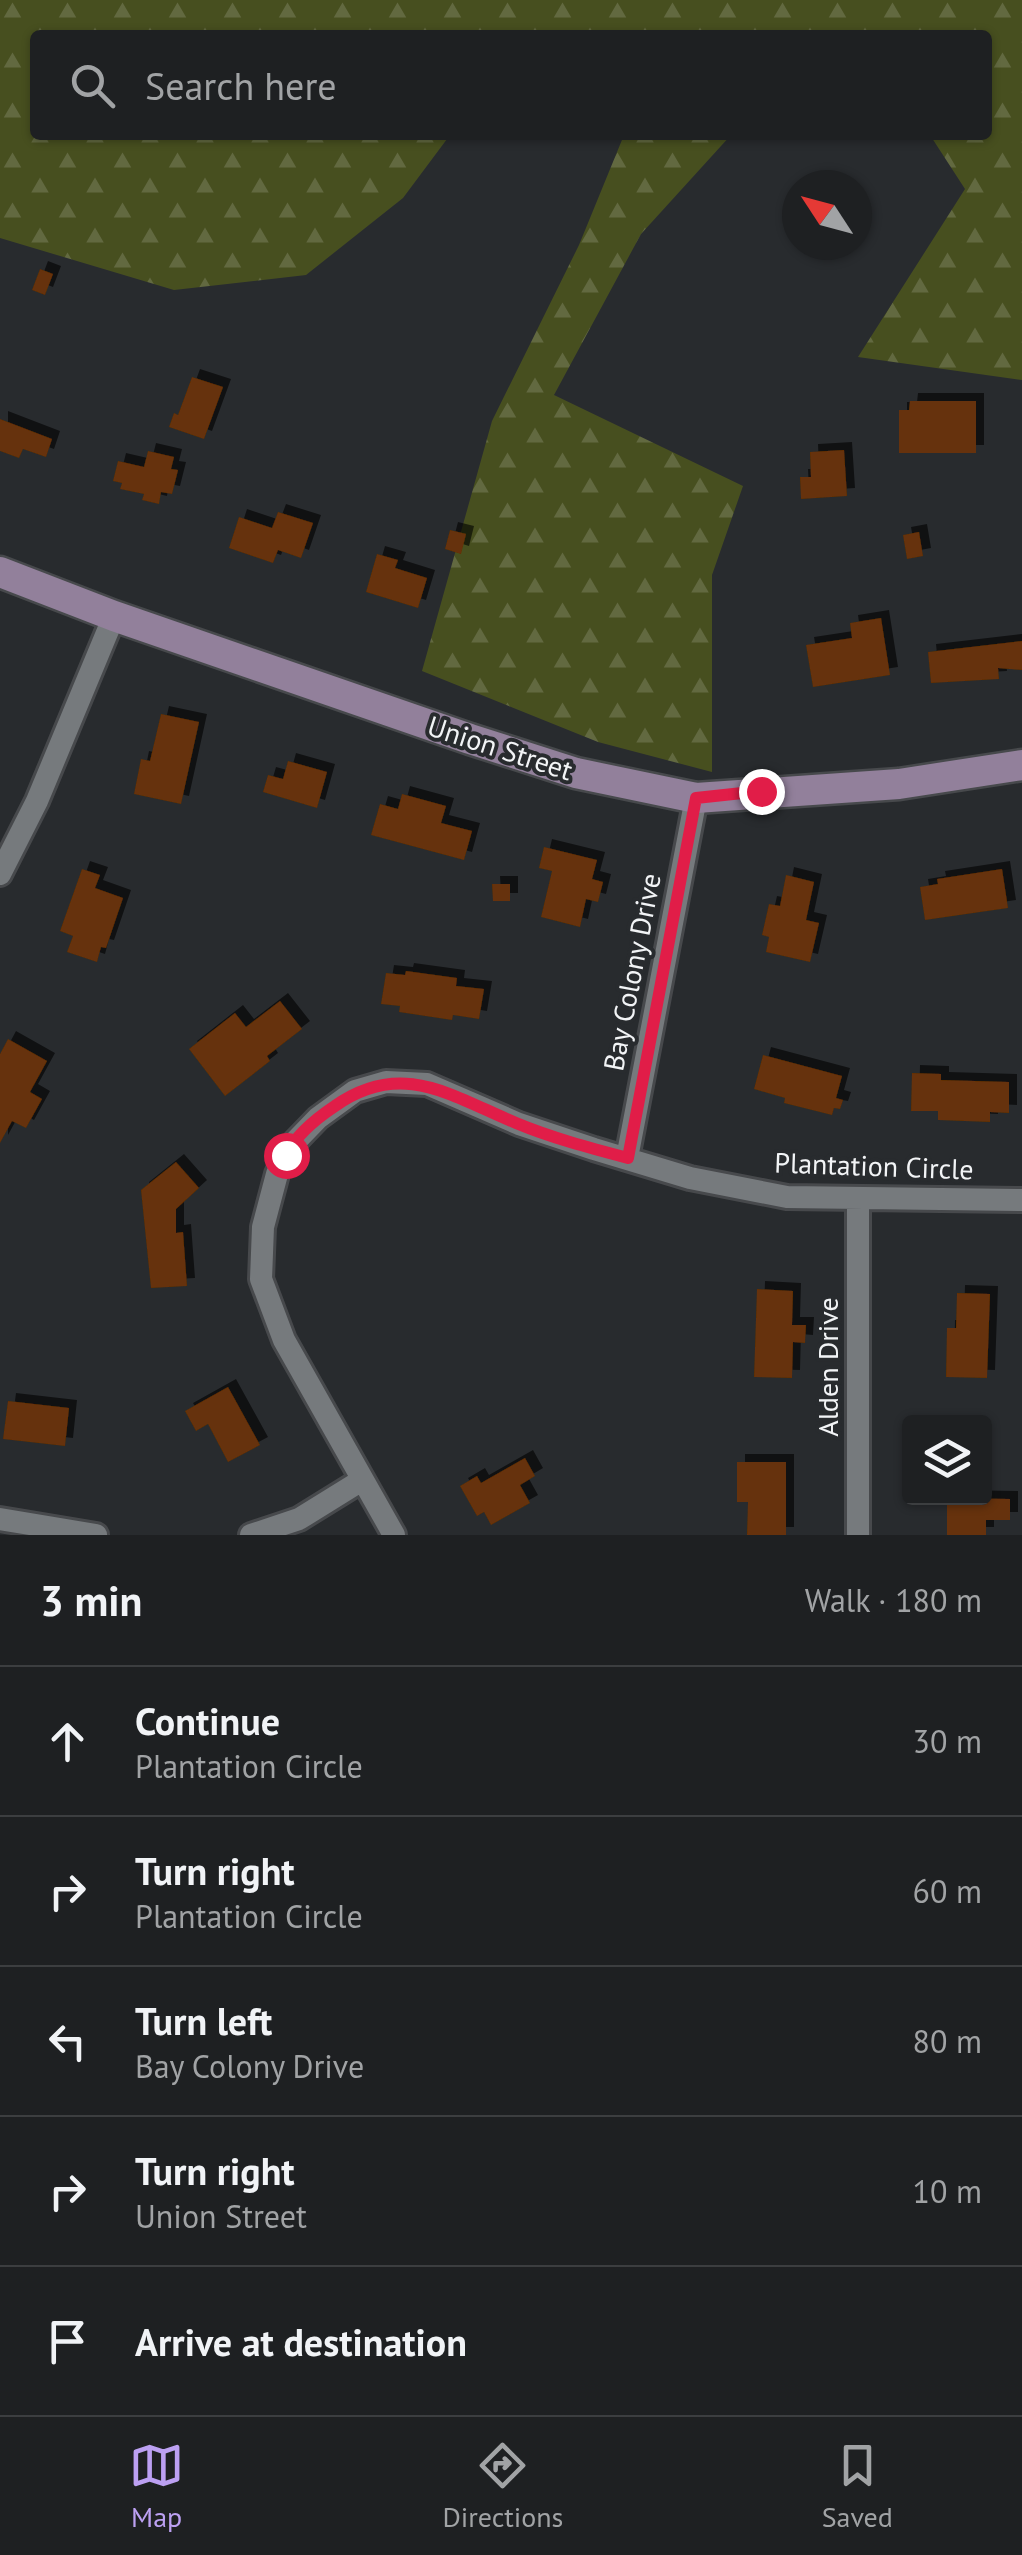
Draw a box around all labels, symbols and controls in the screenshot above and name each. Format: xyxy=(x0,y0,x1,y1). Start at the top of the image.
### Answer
search box xyxy=(30,30,992,140)
icon: search xyxy=(65,58,120,113)
text: Search here xyxy=(145,61,337,110)
north arrow xyxy=(782,170,872,260)
street label: Union Street xyxy=(423,707,578,789)
route end xyxy=(739,769,785,815)
street label: Bay Colony Drive xyxy=(594,870,669,1074)
route start xyxy=(264,1133,310,1179)
street label: Plantation Circle xyxy=(774,1144,974,1187)
street label: Alden Drive xyxy=(809,1297,846,1437)
map controls xyxy=(902,1415,992,1505)
button: layers xyxy=(902,1415,992,1505)
text: 3 min xyxy=(40,1573,142,1628)
text: Walk · 180 m xyxy=(805,1579,982,1621)
text: Continue xyxy=(135,1696,280,1745)
icon: ahead xyxy=(40,1714,95,1769)
text: 30 m xyxy=(913,1720,982,1762)
text: Plantation Circle xyxy=(135,1745,363,1787)
text: Turn right xyxy=(135,1846,295,1895)
icon: right xyxy=(40,1864,95,1919)
text: 60 m xyxy=(913,1870,982,1912)
text: Plantation Circle xyxy=(135,1895,363,1937)
text: Turn left xyxy=(135,1996,272,2045)
icon: left xyxy=(40,2014,95,2069)
text: 80 m xyxy=(913,2020,982,2062)
text: Bay Colony Drive xyxy=(135,2045,364,2087)
text: Turn right xyxy=(135,2146,295,2195)
icon: right xyxy=(40,2164,95,2219)
text: 10 m xyxy=(913,2170,982,2212)
text: Union Street xyxy=(135,2195,307,2237)
icon: arrive xyxy=(40,2314,95,2369)
text: Arrive at destination xyxy=(135,2317,467,2366)
tab: Map xyxy=(129,2438,184,2535)
tab: Directions xyxy=(442,2438,563,2535)
tab: Saved xyxy=(822,2438,893,2535)

